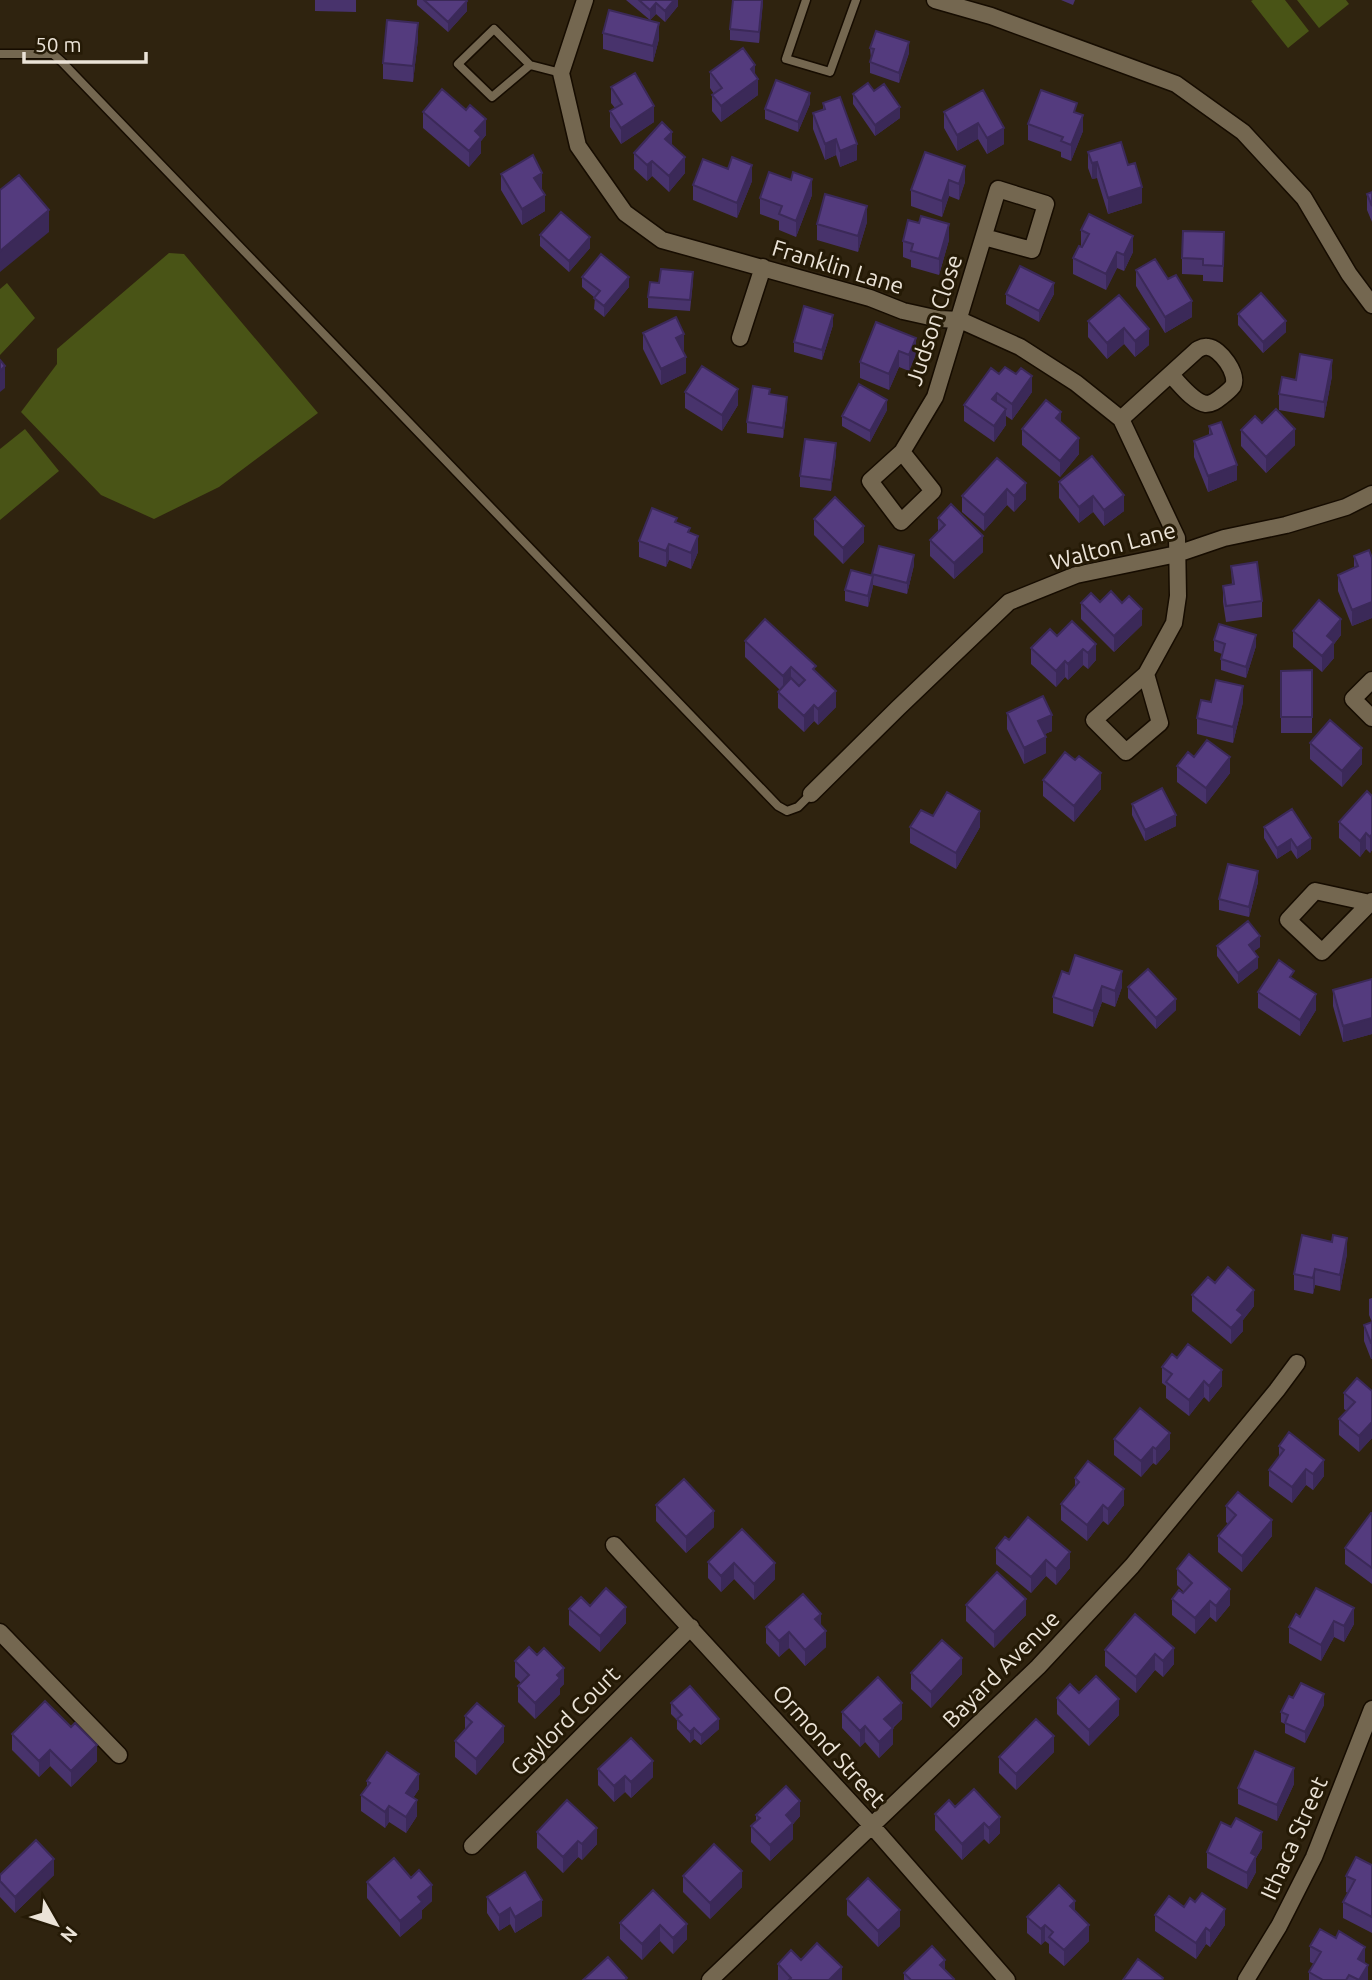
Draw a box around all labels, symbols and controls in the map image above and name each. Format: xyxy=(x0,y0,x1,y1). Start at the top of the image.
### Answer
scale bar xyxy=(24,21,147,65)
text: 50 m xyxy=(35,32,82,56)
street label: Franklin Lane xyxy=(769,235,907,298)
street label: Judson Close xyxy=(901,251,966,388)
street label: Walton Lane xyxy=(1047,517,1178,574)
street label: Bayard Avenue xyxy=(937,1605,1064,1732)
street label: Gaylord Court xyxy=(505,1661,624,1780)
street label: Ormond Street xyxy=(768,1679,891,1812)
street label: Ithaca Street xyxy=(1255,1772,1332,1903)
north arrow xyxy=(21,1889,91,1959)
text: N xyxy=(56,1922,82,1947)

